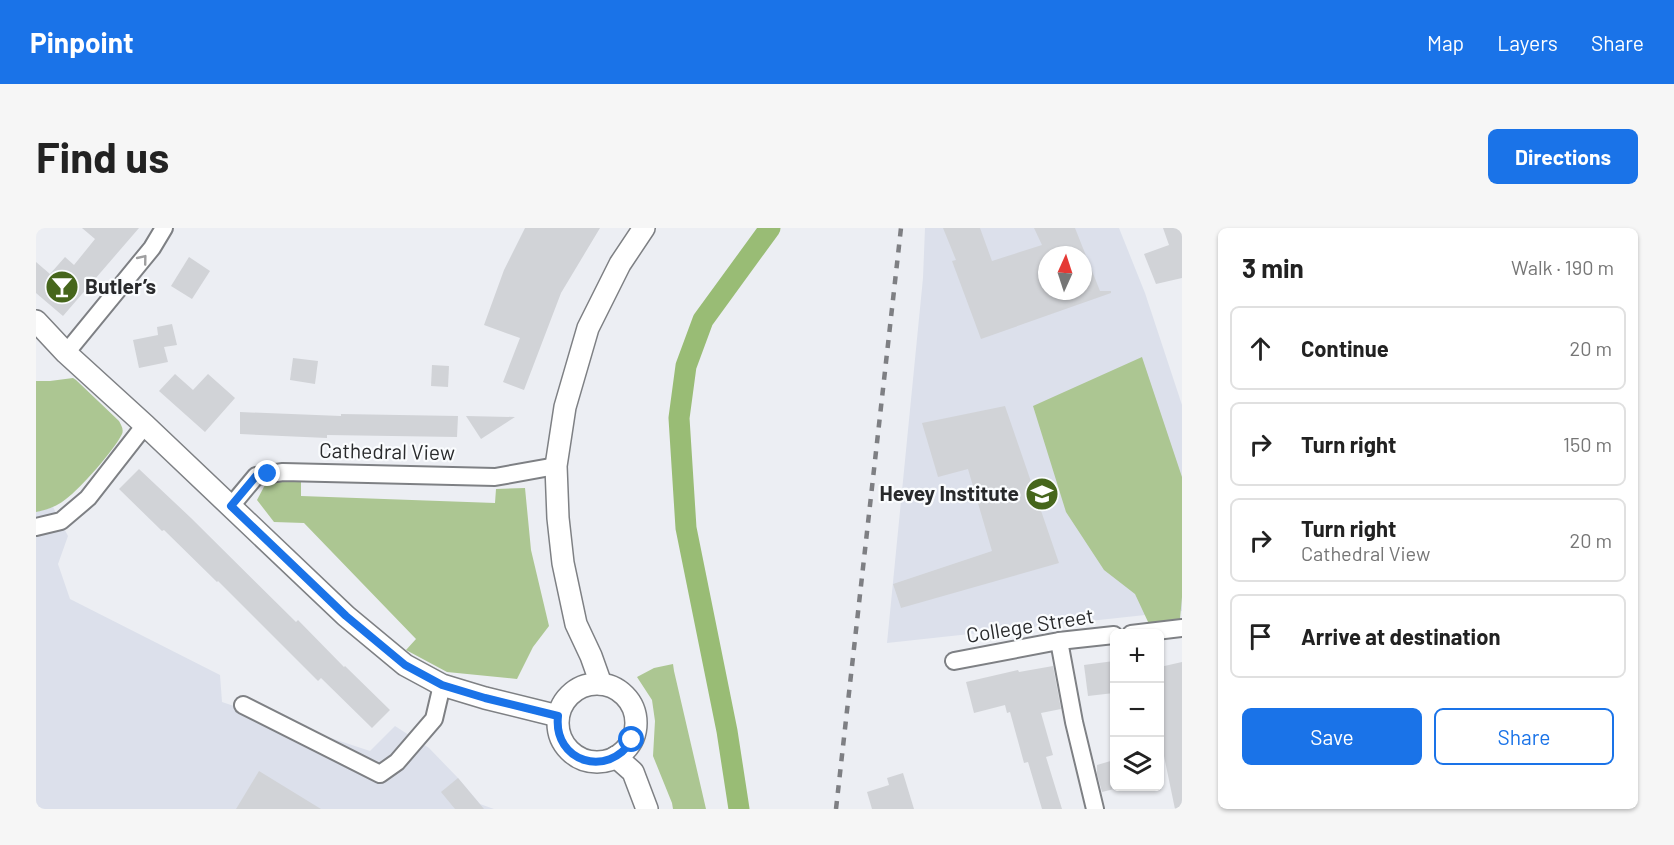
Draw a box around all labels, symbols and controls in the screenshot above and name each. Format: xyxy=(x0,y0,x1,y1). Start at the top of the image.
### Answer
text: Pinpoint xyxy=(30,25,134,59)
text: Map xyxy=(1427,30,1464,55)
text: Layers xyxy=(1497,30,1558,55)
text: Share xyxy=(1591,30,1644,55)
button: Directions xyxy=(1488,129,1638,184)
text: Find us xyxy=(36,131,169,181)
north arrow xyxy=(1038,246,1092,300)
text: 3 min xyxy=(1242,252,1304,283)
one-way arrow xyxy=(136,255,147,266)
text: Walk · 190 m xyxy=(1511,255,1614,279)
bar icon: Butler’s xyxy=(44,269,80,305)
place label: Butler’s xyxy=(85,273,156,298)
icon: ahead xyxy=(1244,332,1277,365)
text: Continue xyxy=(1301,335,1389,361)
text: 20 m xyxy=(1569,336,1612,360)
icon: right xyxy=(1244,428,1277,461)
text: Turn right xyxy=(1301,431,1396,457)
text: 150 m xyxy=(1563,432,1612,456)
street label: Cathedral View xyxy=(319,437,455,464)
route end xyxy=(254,460,280,486)
school or university icon: Hevey Institute xyxy=(1024,476,1060,512)
place label: Hevey Institute xyxy=(879,480,1019,505)
text: Turn right xyxy=(1301,515,1396,541)
icon: right xyxy=(1244,524,1277,557)
text: 20 m xyxy=(1569,528,1612,552)
text: Cathedral View xyxy=(1301,541,1430,565)
street label: College Street xyxy=(964,602,1095,647)
icon: arrive xyxy=(1244,620,1277,653)
text: Arrive at destination xyxy=(1301,623,1500,649)
map controls xyxy=(1110,629,1164,791)
button: + xyxy=(1110,629,1164,683)
button: − xyxy=(1110,683,1164,737)
button: Save xyxy=(1242,708,1422,765)
button: Share xyxy=(1434,708,1614,765)
route start xyxy=(618,726,644,752)
button: layers xyxy=(1110,737,1164,791)

